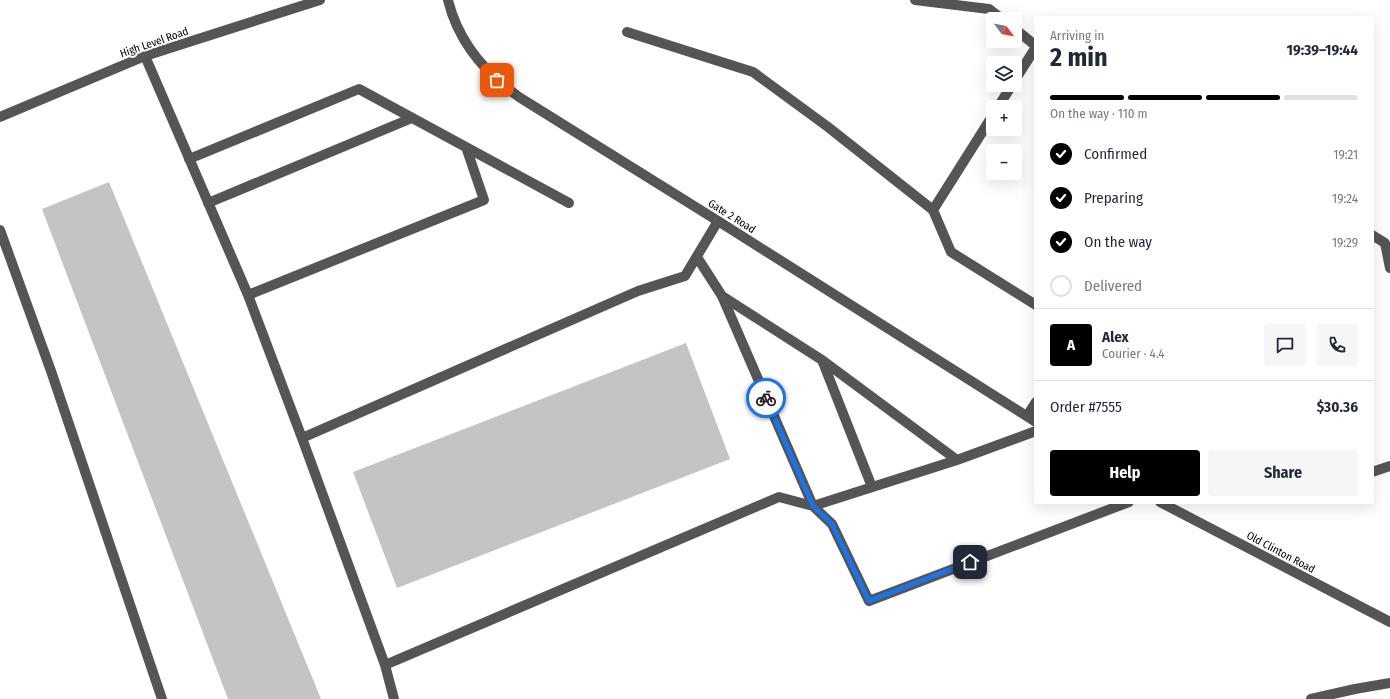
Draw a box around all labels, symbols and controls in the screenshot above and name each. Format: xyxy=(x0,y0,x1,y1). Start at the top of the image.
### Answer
north arrow xyxy=(986,12,1022,48)
map controls xyxy=(986,12,1022,180)
street label: High Level Road xyxy=(118,25,190,60)
text: Arriving in xyxy=(1050,28,1104,43)
text: 19:39–19:44 xyxy=(1287,41,1358,59)
text: 2 min xyxy=(1050,42,1108,73)
button: layers xyxy=(986,56,1022,92)
pin xyxy=(480,63,514,97)
icon: bag xyxy=(486,69,508,91)
button: + xyxy=(986,100,1022,136)
text: On the way · 110 m xyxy=(1050,106,1148,121)
icon: check xyxy=(1050,143,1072,165)
button: − xyxy=(986,144,1022,180)
text: Confirmed xyxy=(1084,145,1147,163)
text: 19:21 xyxy=(1333,147,1358,162)
icon: check xyxy=(1050,187,1072,209)
text: Preparing xyxy=(1084,189,1143,207)
text: 19:24 xyxy=(1332,191,1358,206)
street label: Gate 2 Road xyxy=(706,197,758,236)
icon: check xyxy=(1050,231,1072,253)
text: On the way xyxy=(1084,233,1152,251)
text: 19:29 xyxy=(1332,235,1358,250)
text: Delivered xyxy=(1084,277,1142,295)
button: chat xyxy=(1264,324,1306,366)
button: phone xyxy=(1316,324,1358,366)
text: Alex xyxy=(1102,328,1129,346)
text: A xyxy=(1067,336,1075,354)
text: Courier · 4.4 xyxy=(1102,346,1165,361)
courier xyxy=(746,378,786,418)
icon: bike xyxy=(755,387,777,409)
text: Order #7555 xyxy=(1050,398,1122,416)
text: $30.36 xyxy=(1317,398,1358,416)
button: Help xyxy=(1050,450,1200,496)
button: Share xyxy=(1208,450,1358,496)
street label: Old Clinton Road xyxy=(1244,529,1317,576)
pin xyxy=(953,545,987,579)
icon: home xyxy=(959,551,981,573)

